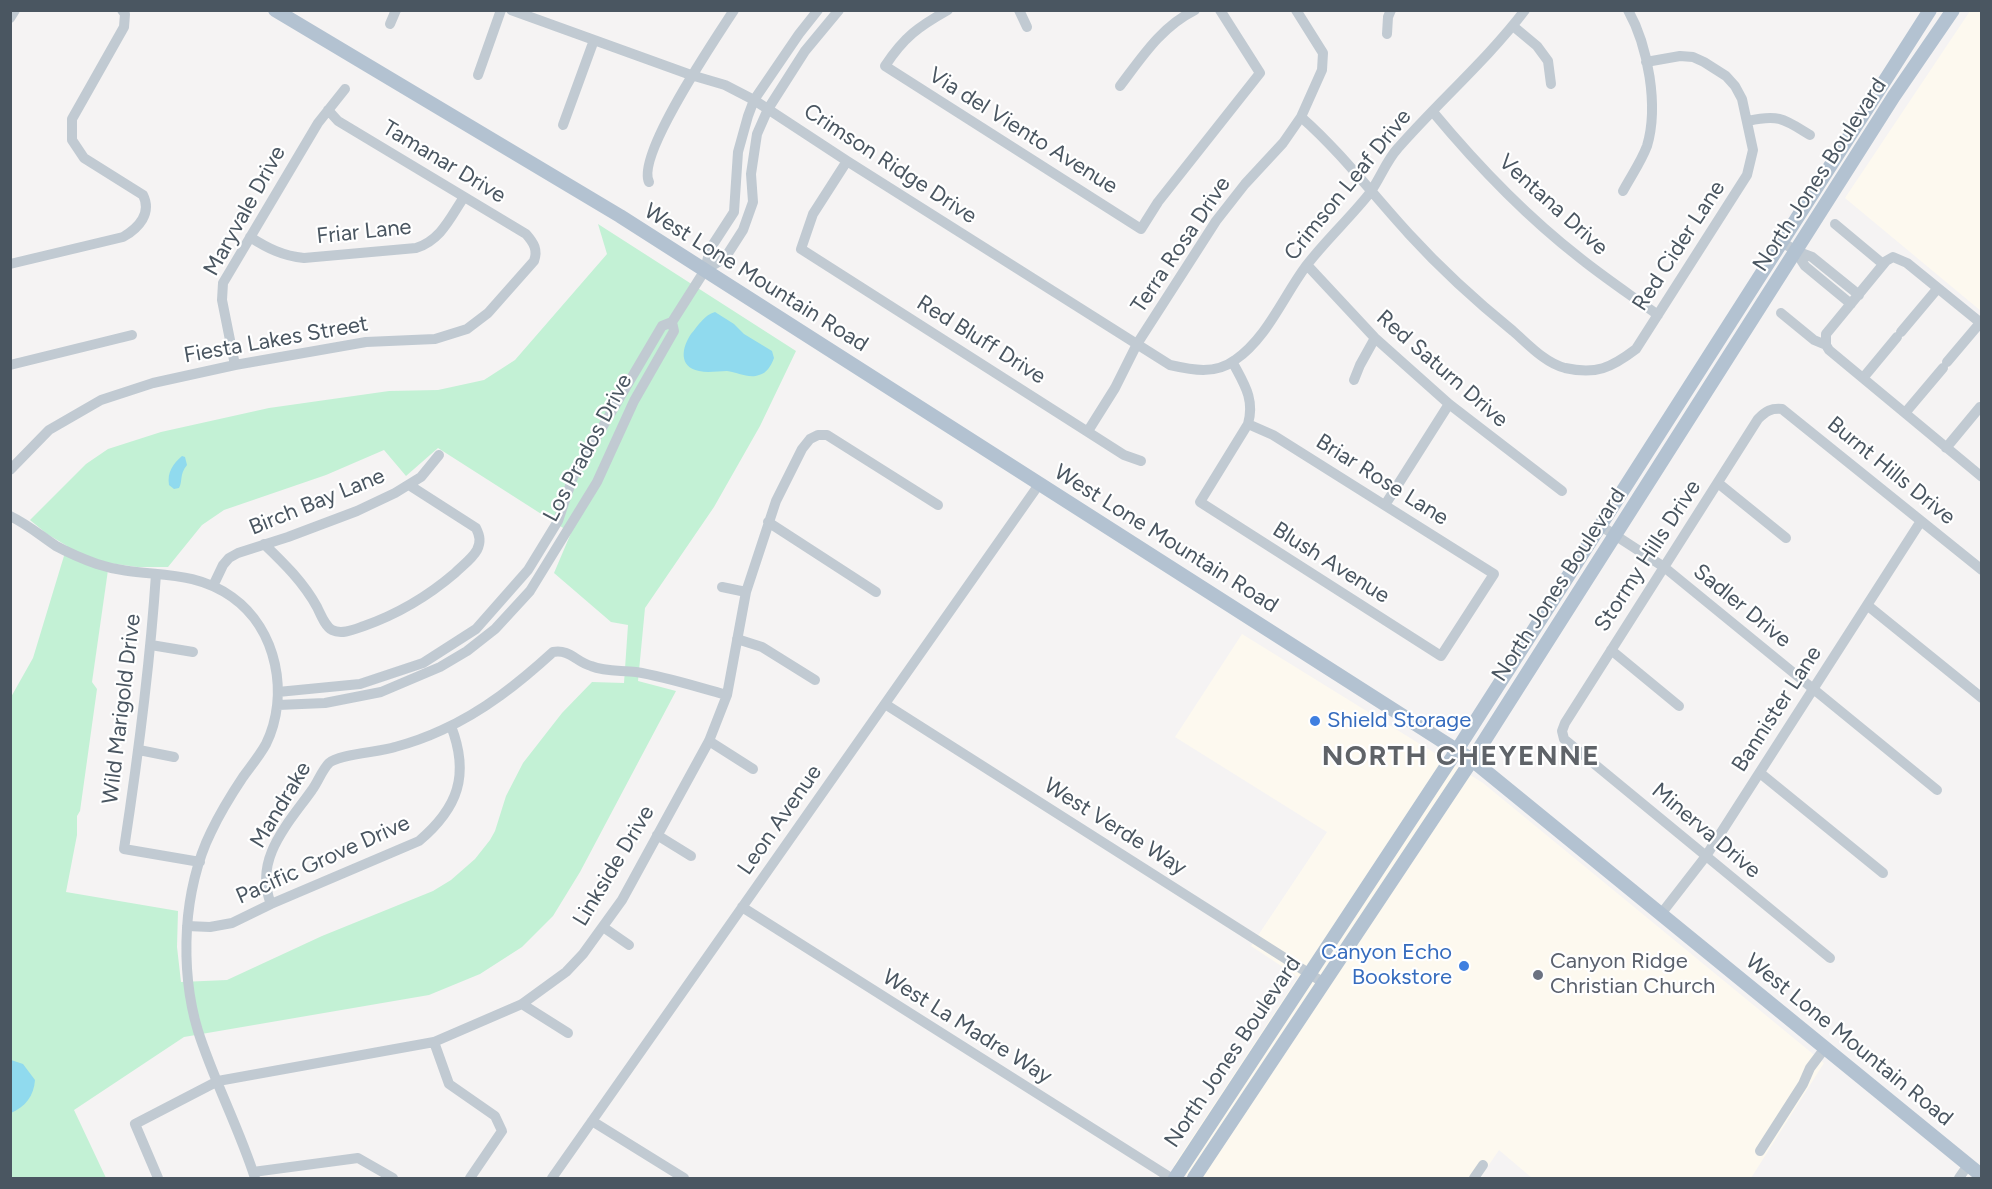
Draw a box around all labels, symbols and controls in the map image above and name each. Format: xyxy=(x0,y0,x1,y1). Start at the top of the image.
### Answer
street label: Via del Viento Avenue xyxy=(924,62,1122,200)
street label: North Jones Boulevard xyxy=(1748,73,1892,277)
street label: Crimson Ridge Drive xyxy=(799,98,981,230)
street label: Crimson Leaf Drive xyxy=(1279,104,1417,266)
street label: Tamanar Drive xyxy=(378,115,510,209)
street label: Maryvale Drive xyxy=(198,141,292,281)
street label: Ventana Drive xyxy=(1493,149,1613,261)
street label: Terra Rosa Drive xyxy=(1126,172,1236,318)
street label: Red Cider Lane xyxy=(1627,176,1731,316)
street label: West Lone Mountain Road xyxy=(639,198,873,358)
street label: Friar Lane xyxy=(315,214,413,250)
street label: Red Bluff Drive xyxy=(912,290,1050,390)
street label: Red Saturn Drive xyxy=(1371,305,1513,433)
street label: Fiesta Lakes Street xyxy=(182,311,370,369)
street label: Los Prados Drive xyxy=(538,370,638,526)
street label: Burnt Hills Drive xyxy=(1822,411,1960,531)
street label: Briar Rose Lane xyxy=(1311,429,1453,531)
street label: West Lone Mountain Road xyxy=(1049,459,1283,619)
street label: Birch Bay Lane xyxy=(245,463,389,541)
street label: Stormy Hills Drive xyxy=(1589,475,1707,637)
street label: North Jones Boulevard xyxy=(1487,483,1631,687)
street label: Blush Avenue xyxy=(1268,517,1394,609)
street label: Sadler Drive xyxy=(1688,559,1796,653)
street label: Wild Marigold Drive xyxy=(97,612,147,806)
street label: Bannister Lane xyxy=(1727,641,1827,777)
place label: Shield Storage xyxy=(1327,708,1471,734)
marker: Shield Storage xyxy=(1308,714,1322,728)
district label: NORTH CHEYENNE xyxy=(1322,740,1600,774)
street label: Mandrake xyxy=(245,757,317,853)
street label: Leon Avenue xyxy=(732,760,828,880)
street label: West Verde Way xyxy=(1039,773,1191,881)
street label: Minerva Drive xyxy=(1646,778,1766,884)
street label: Linkside Drive xyxy=(568,801,660,931)
street label: Pacific Grove Drive xyxy=(232,810,414,910)
place label: Canyon Echo Bookstore xyxy=(1321,940,1452,992)
street label: West Lone Mountain Road xyxy=(1740,948,1958,1132)
place label: Canyon Ridge Christian Church xyxy=(1550,949,1715,1000)
street label: North Jones Boulevard xyxy=(1159,951,1307,1153)
marker: Canyon Echo Bookstore xyxy=(1457,959,1471,973)
street label: West La Madre Way xyxy=(877,964,1057,1090)
marker: Canyon Ridge Christian Church xyxy=(1531,968,1545,982)

